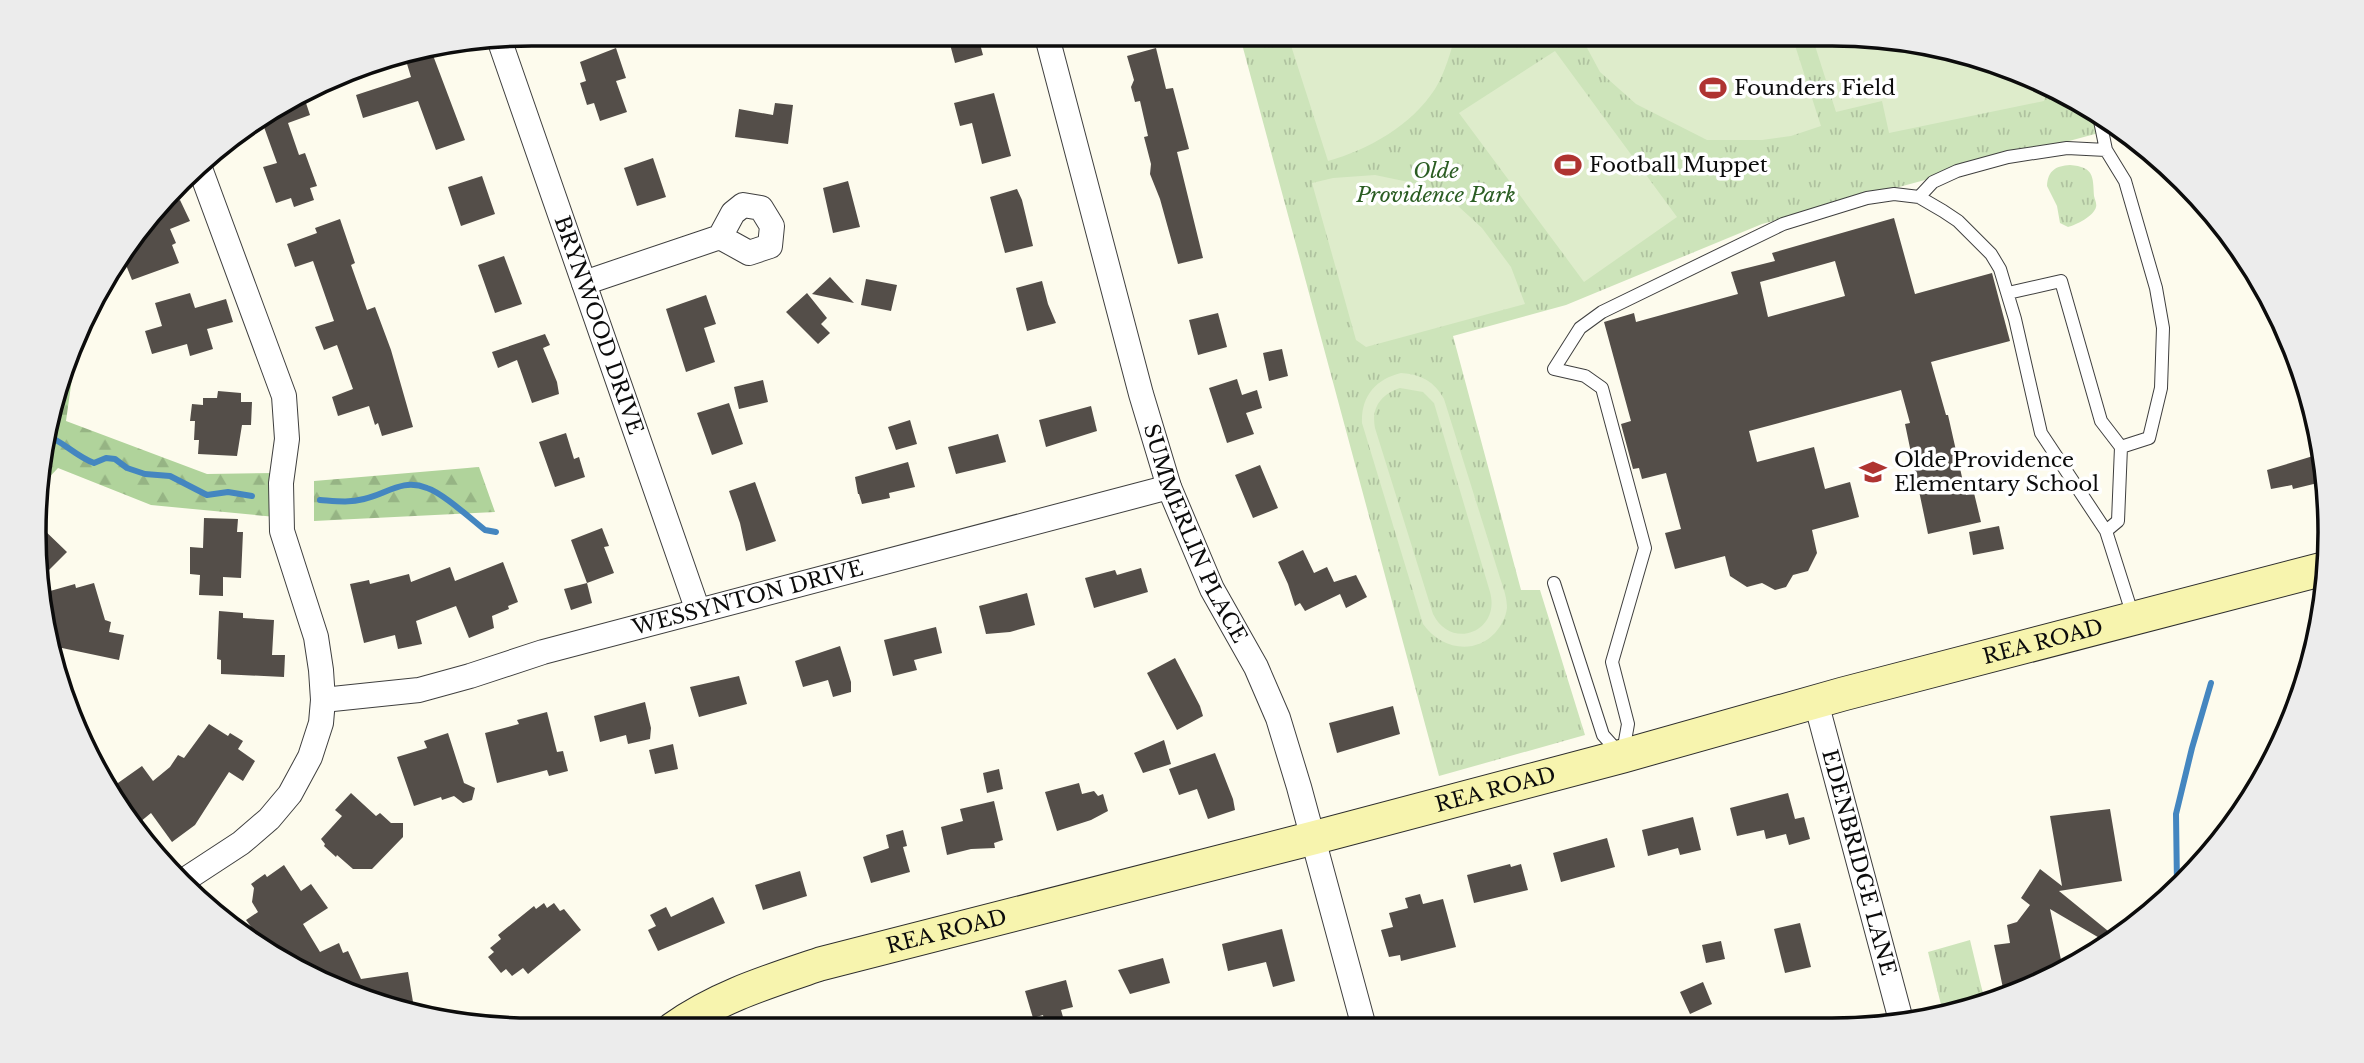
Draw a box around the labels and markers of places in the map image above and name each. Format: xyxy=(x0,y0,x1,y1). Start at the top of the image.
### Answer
sports icon: Founders Field xyxy=(1698,73,1728,103)
place label: Founders Field xyxy=(1734,75,1896,101)
sports icon: Football Muppet xyxy=(1553,150,1583,180)
place label: Football Muppet xyxy=(1589,152,1768,178)
place label: Olde Providence Elementary School xyxy=(1894,447,2099,497)
school or university icon: Olde Providence Elementary School xyxy=(1858,457,1888,487)

